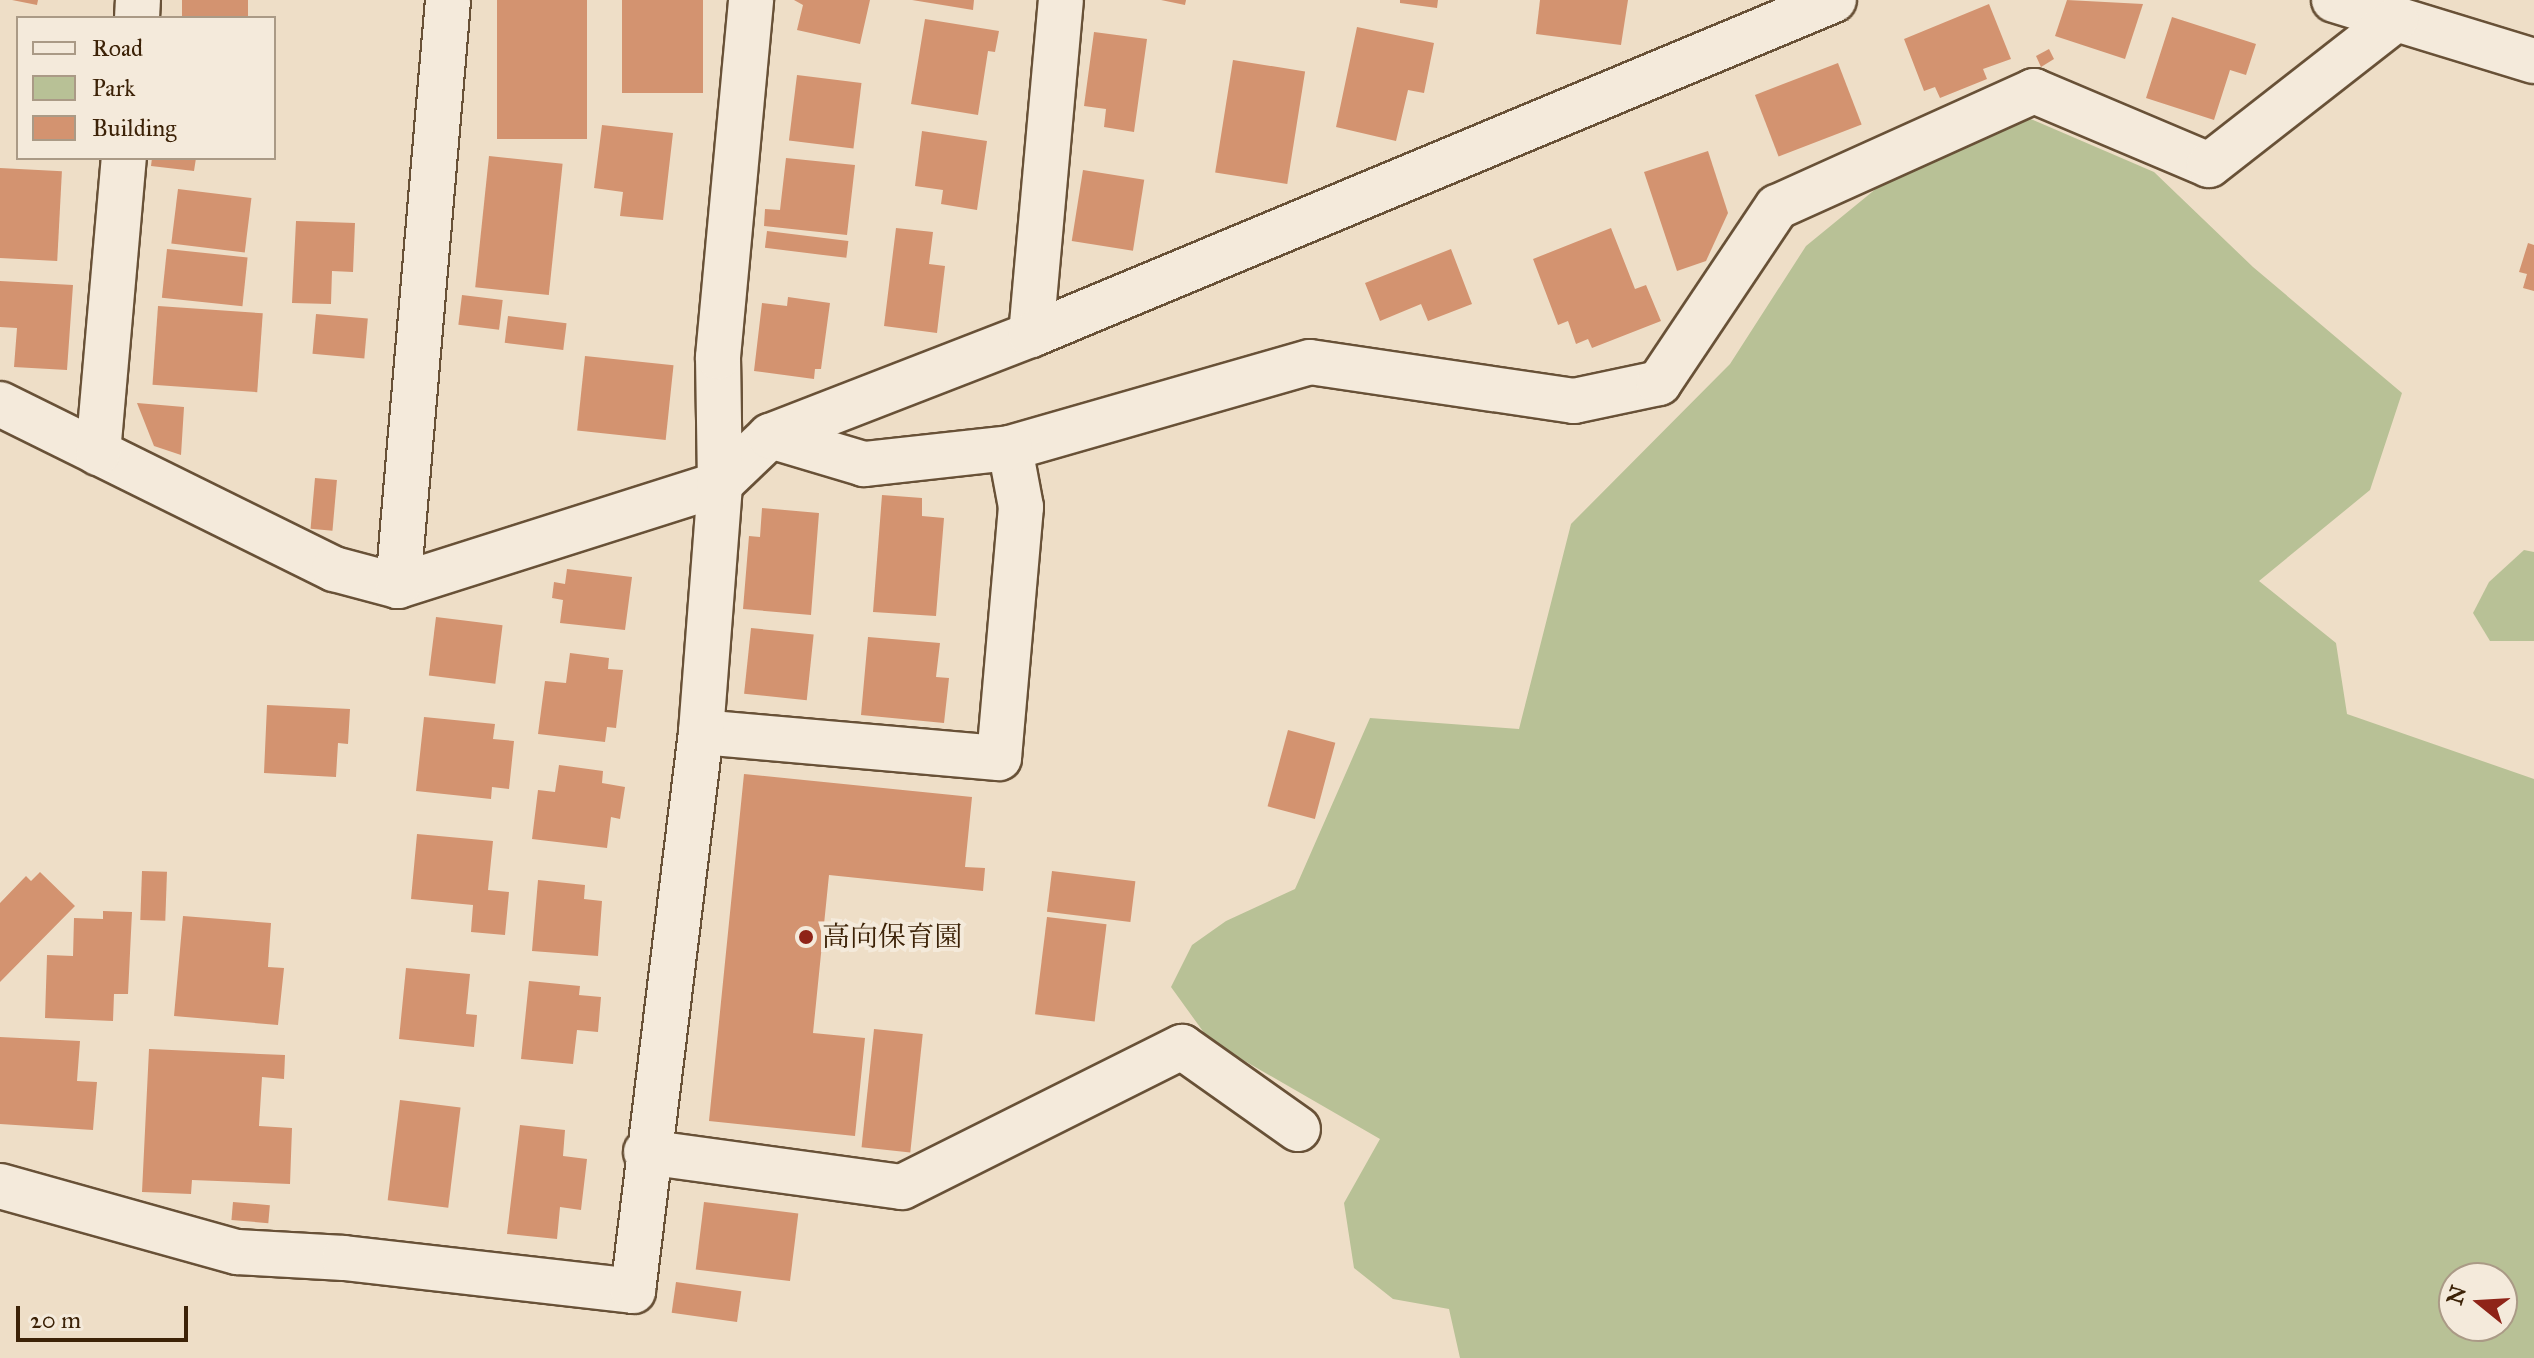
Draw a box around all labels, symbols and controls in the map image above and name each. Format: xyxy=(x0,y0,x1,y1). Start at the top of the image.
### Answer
legend xyxy=(16,16,276,160)
text: Road xyxy=(92,33,143,63)
text: Park xyxy=(92,73,135,103)
text: Building xyxy=(92,113,177,143)
place label: 高向保育園 xyxy=(822,920,962,954)
marker: 高向保育園 xyxy=(797,928,815,946)
north arrow xyxy=(2438,1262,2518,1342)
text: N xyxy=(2441,1282,2472,1308)
scale bar xyxy=(20,1290,192,1340)
text: 20 m xyxy=(30,1305,81,1335)

